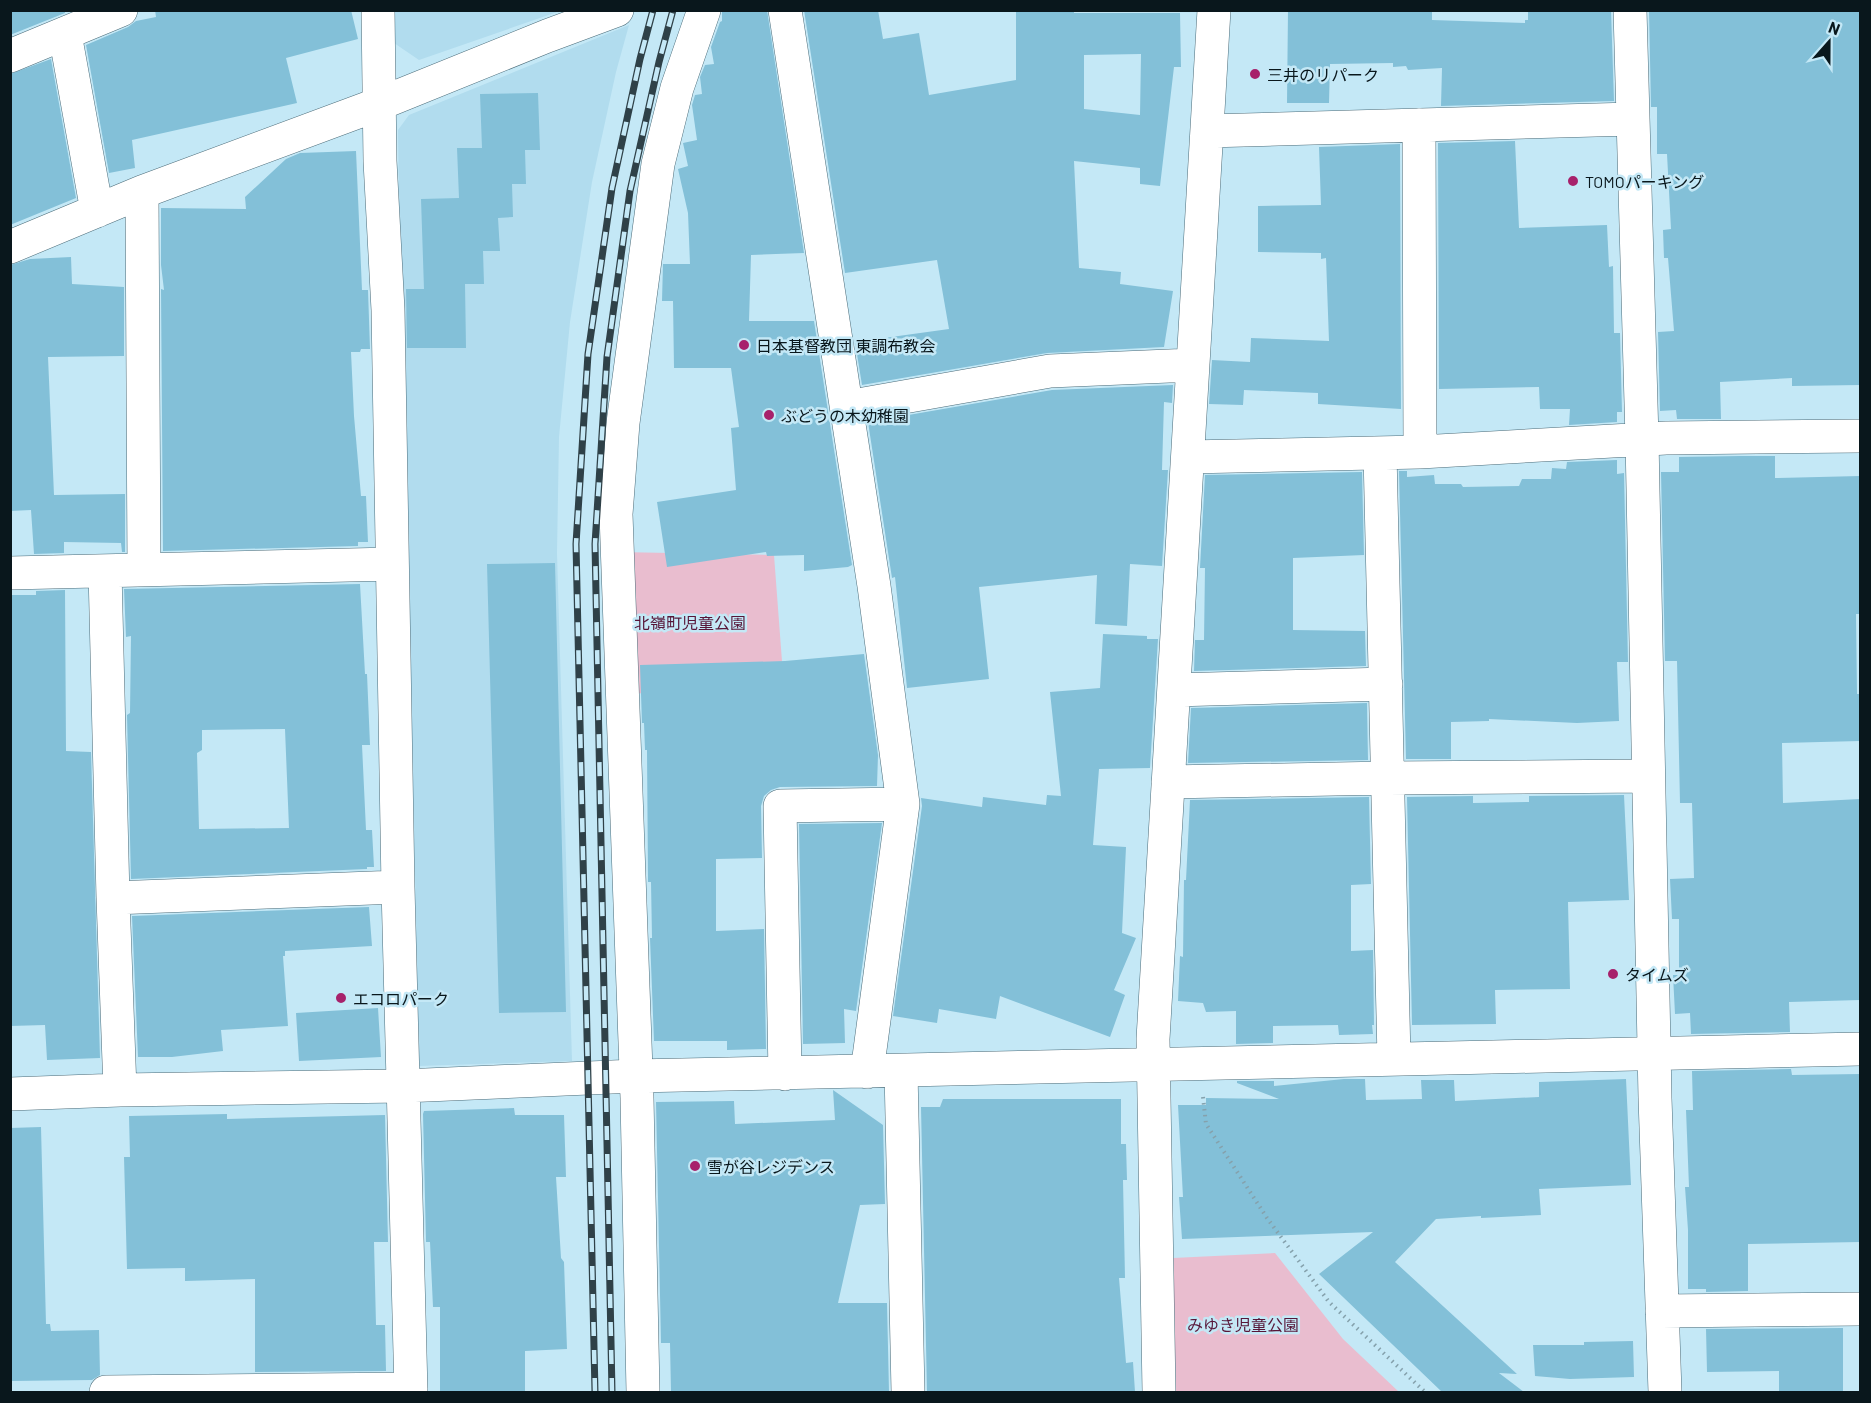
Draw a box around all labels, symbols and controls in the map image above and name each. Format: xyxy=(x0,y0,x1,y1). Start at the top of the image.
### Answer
north arrow xyxy=(1799,12,1859,72)
text: N xyxy=(1826,17,1843,38)
place label: 三井のリパーク xyxy=(1267,65,1379,84)
marker: 三井のリパーク xyxy=(1248,67,1262,81)
place label: TOMOパーキング xyxy=(1585,172,1704,191)
marker: TOMOパーキング xyxy=(1566,174,1580,188)
place label: 日本基督教団 東調布教会 xyxy=(756,336,935,355)
marker: 日本基督教団 東調布教会 xyxy=(737,338,751,352)
place label: ぶどうの木幼稚園 xyxy=(781,406,909,425)
marker: ぶどうの木幼稚園 xyxy=(762,408,776,422)
park label: 北嶺町児童公園 xyxy=(634,613,746,632)
place label: タイムズ xyxy=(1625,965,1689,984)
marker: タイムズ xyxy=(1606,967,1620,981)
place label: エコロパーク xyxy=(353,989,449,1008)
marker: エコロパーク xyxy=(334,991,348,1005)
place label: 雪が谷レジデンス xyxy=(707,1157,835,1176)
marker: 雪が谷レジデンス xyxy=(688,1159,702,1173)
park label: みゆき児童公園 xyxy=(1187,1315,1299,1334)

